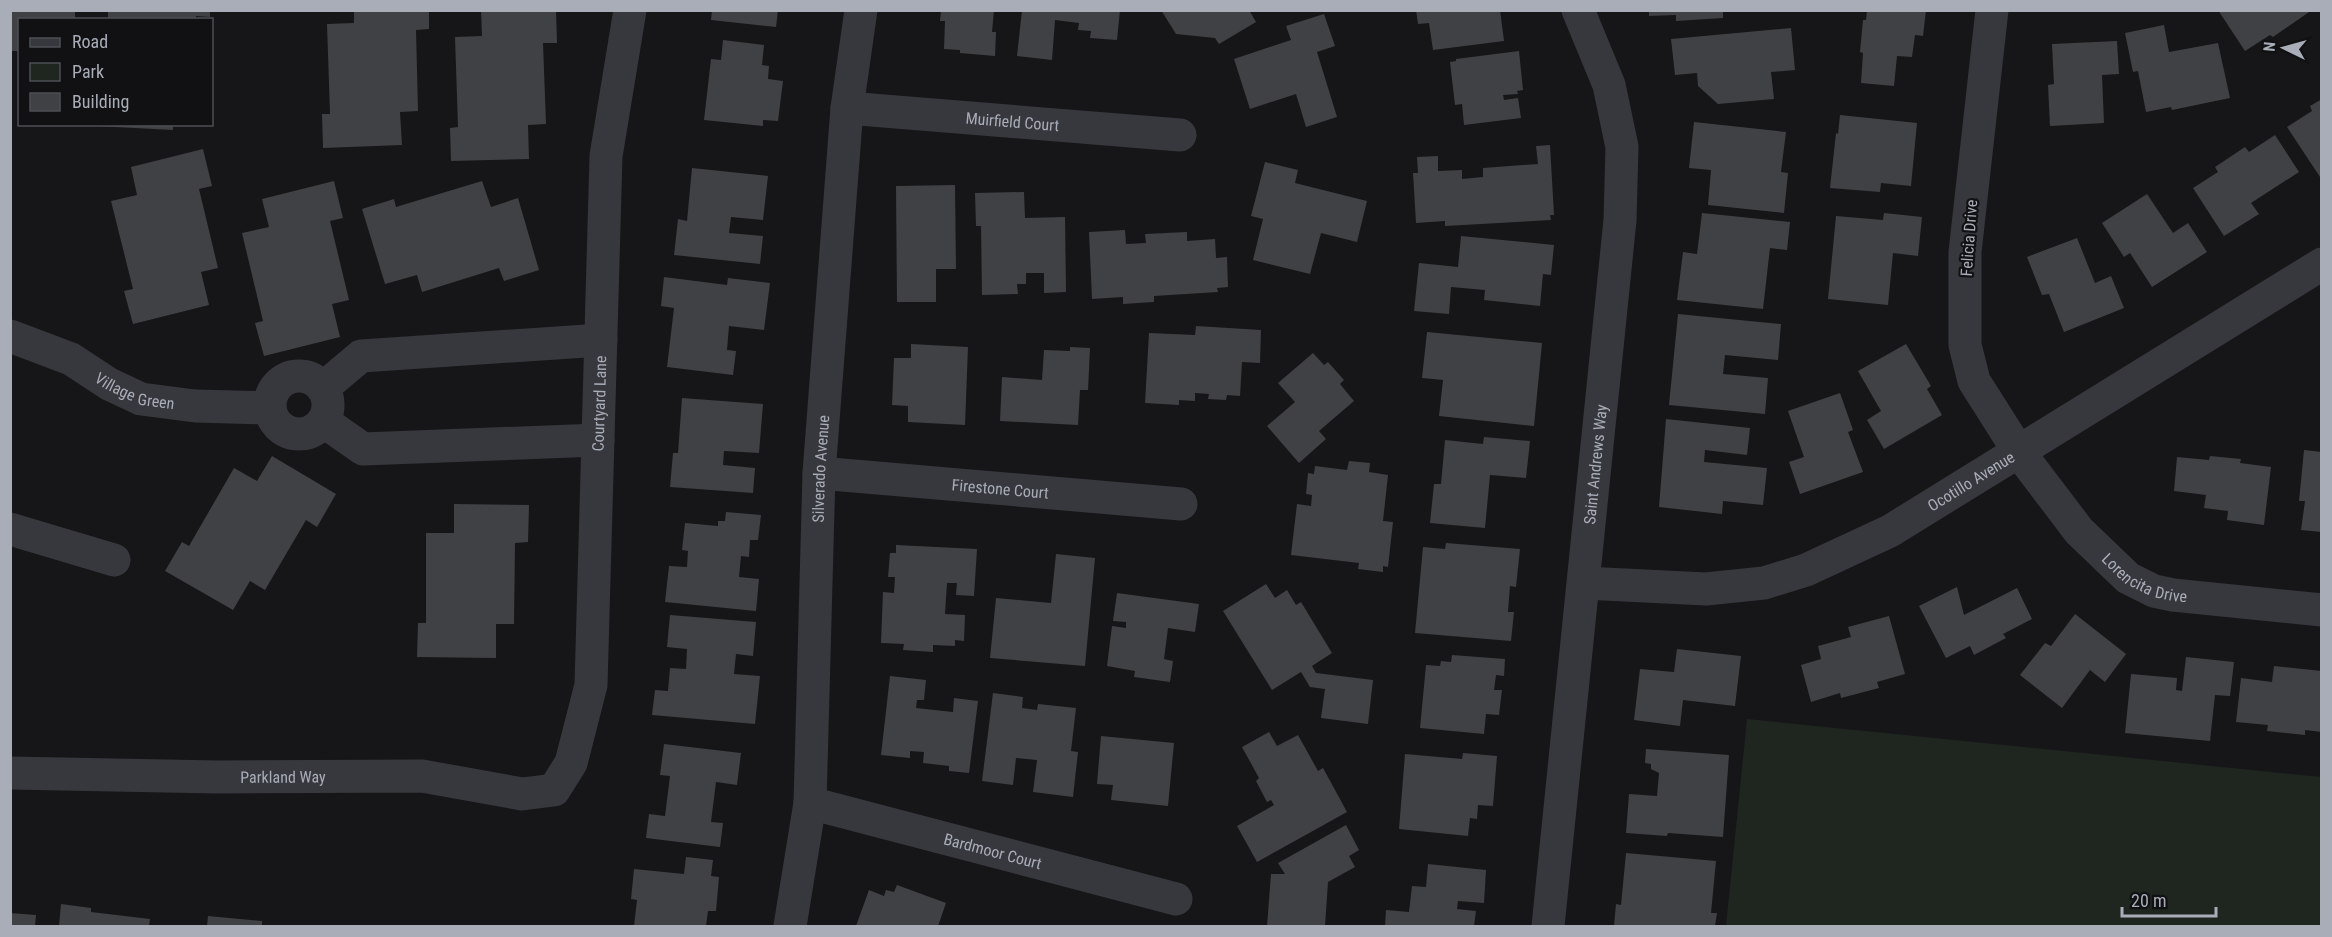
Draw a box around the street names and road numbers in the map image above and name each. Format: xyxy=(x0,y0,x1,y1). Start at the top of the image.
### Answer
street label: Muirfield Court xyxy=(965,108,1060,135)
street label: Felicia Drive xyxy=(1957,199,1981,277)
street label: Courtyard Lane xyxy=(588,355,610,452)
street label: Village Green xyxy=(92,368,176,413)
street label: Saint Andrews Way xyxy=(1580,403,1611,525)
street label: Silverado Avenue xyxy=(808,414,833,523)
street label: Ocotillo Avenue xyxy=(1924,447,2018,515)
street label: Firestone Court xyxy=(951,475,1050,502)
street label: Lorencita Drive xyxy=(2098,549,2188,606)
street label: Parkland Way xyxy=(240,767,326,786)
street label: Bardmoor Court xyxy=(942,829,1044,873)

